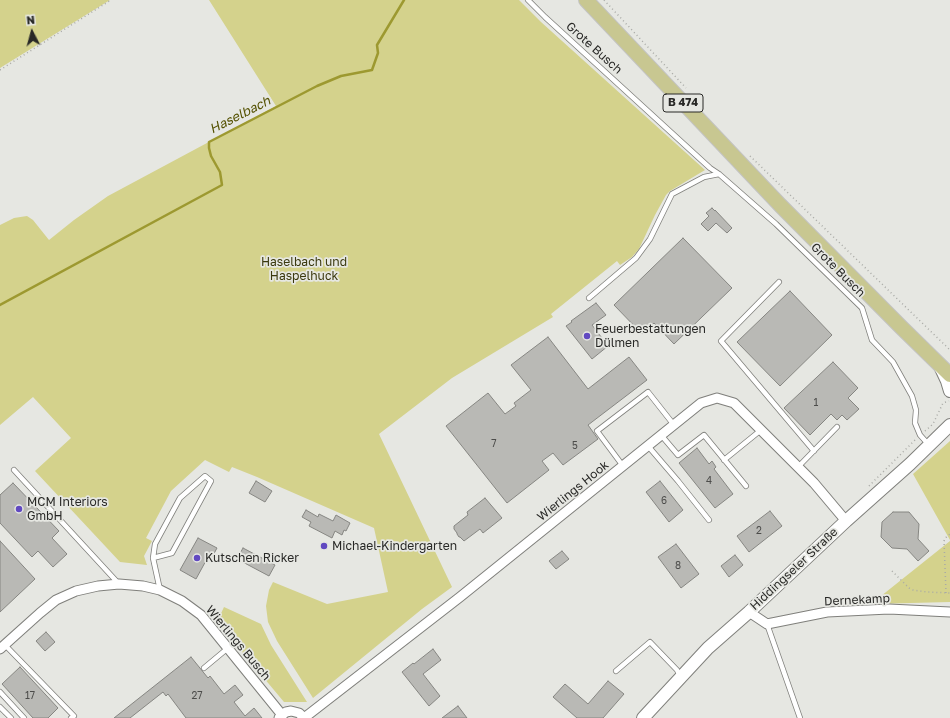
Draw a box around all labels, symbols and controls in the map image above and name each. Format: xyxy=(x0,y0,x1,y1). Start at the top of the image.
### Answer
north arrow xyxy=(12,12,52,52)
text: N xyxy=(26,13,36,26)
street label: Grote Busch xyxy=(563,19,625,77)
water label: Haselbach xyxy=(207,93,273,137)
road number: B 474 xyxy=(663,94,703,112)
street label: Grote Busch xyxy=(808,240,868,300)
park label: Haselbach und Haspelhuck xyxy=(261,255,347,283)
place label: Feuerbestattungen Dülmen xyxy=(595,322,706,350)
marker: Feuerbestattungen Dülmen xyxy=(582,331,592,341)
house number: 1 xyxy=(814,397,818,409)
house number: 7 xyxy=(491,438,497,450)
house number: 5 xyxy=(572,440,578,452)
street label: Wierlings Hook xyxy=(534,458,612,524)
house number: 4 xyxy=(706,475,712,487)
place label: MCM Interiors GmbH xyxy=(27,495,108,523)
house number: 6 xyxy=(661,495,667,507)
marker: MCM Interiors GmbH xyxy=(14,504,24,514)
street label: Hiddingseler Straße xyxy=(747,525,841,613)
house number: 2 xyxy=(756,525,762,537)
place label: Michael-Kindergarten xyxy=(332,539,457,553)
marker: Michael-Kindergarten xyxy=(319,541,329,551)
place label: Kutschen Ricker xyxy=(205,551,299,565)
marker: Kutschen Ricker xyxy=(192,553,202,563)
house number: 8 xyxy=(675,560,681,572)
street label: Dernekamp xyxy=(824,591,890,609)
street label: Wierlings Busch xyxy=(203,603,273,683)
house number: 17 xyxy=(25,690,35,702)
house number: 27 xyxy=(191,690,203,702)

